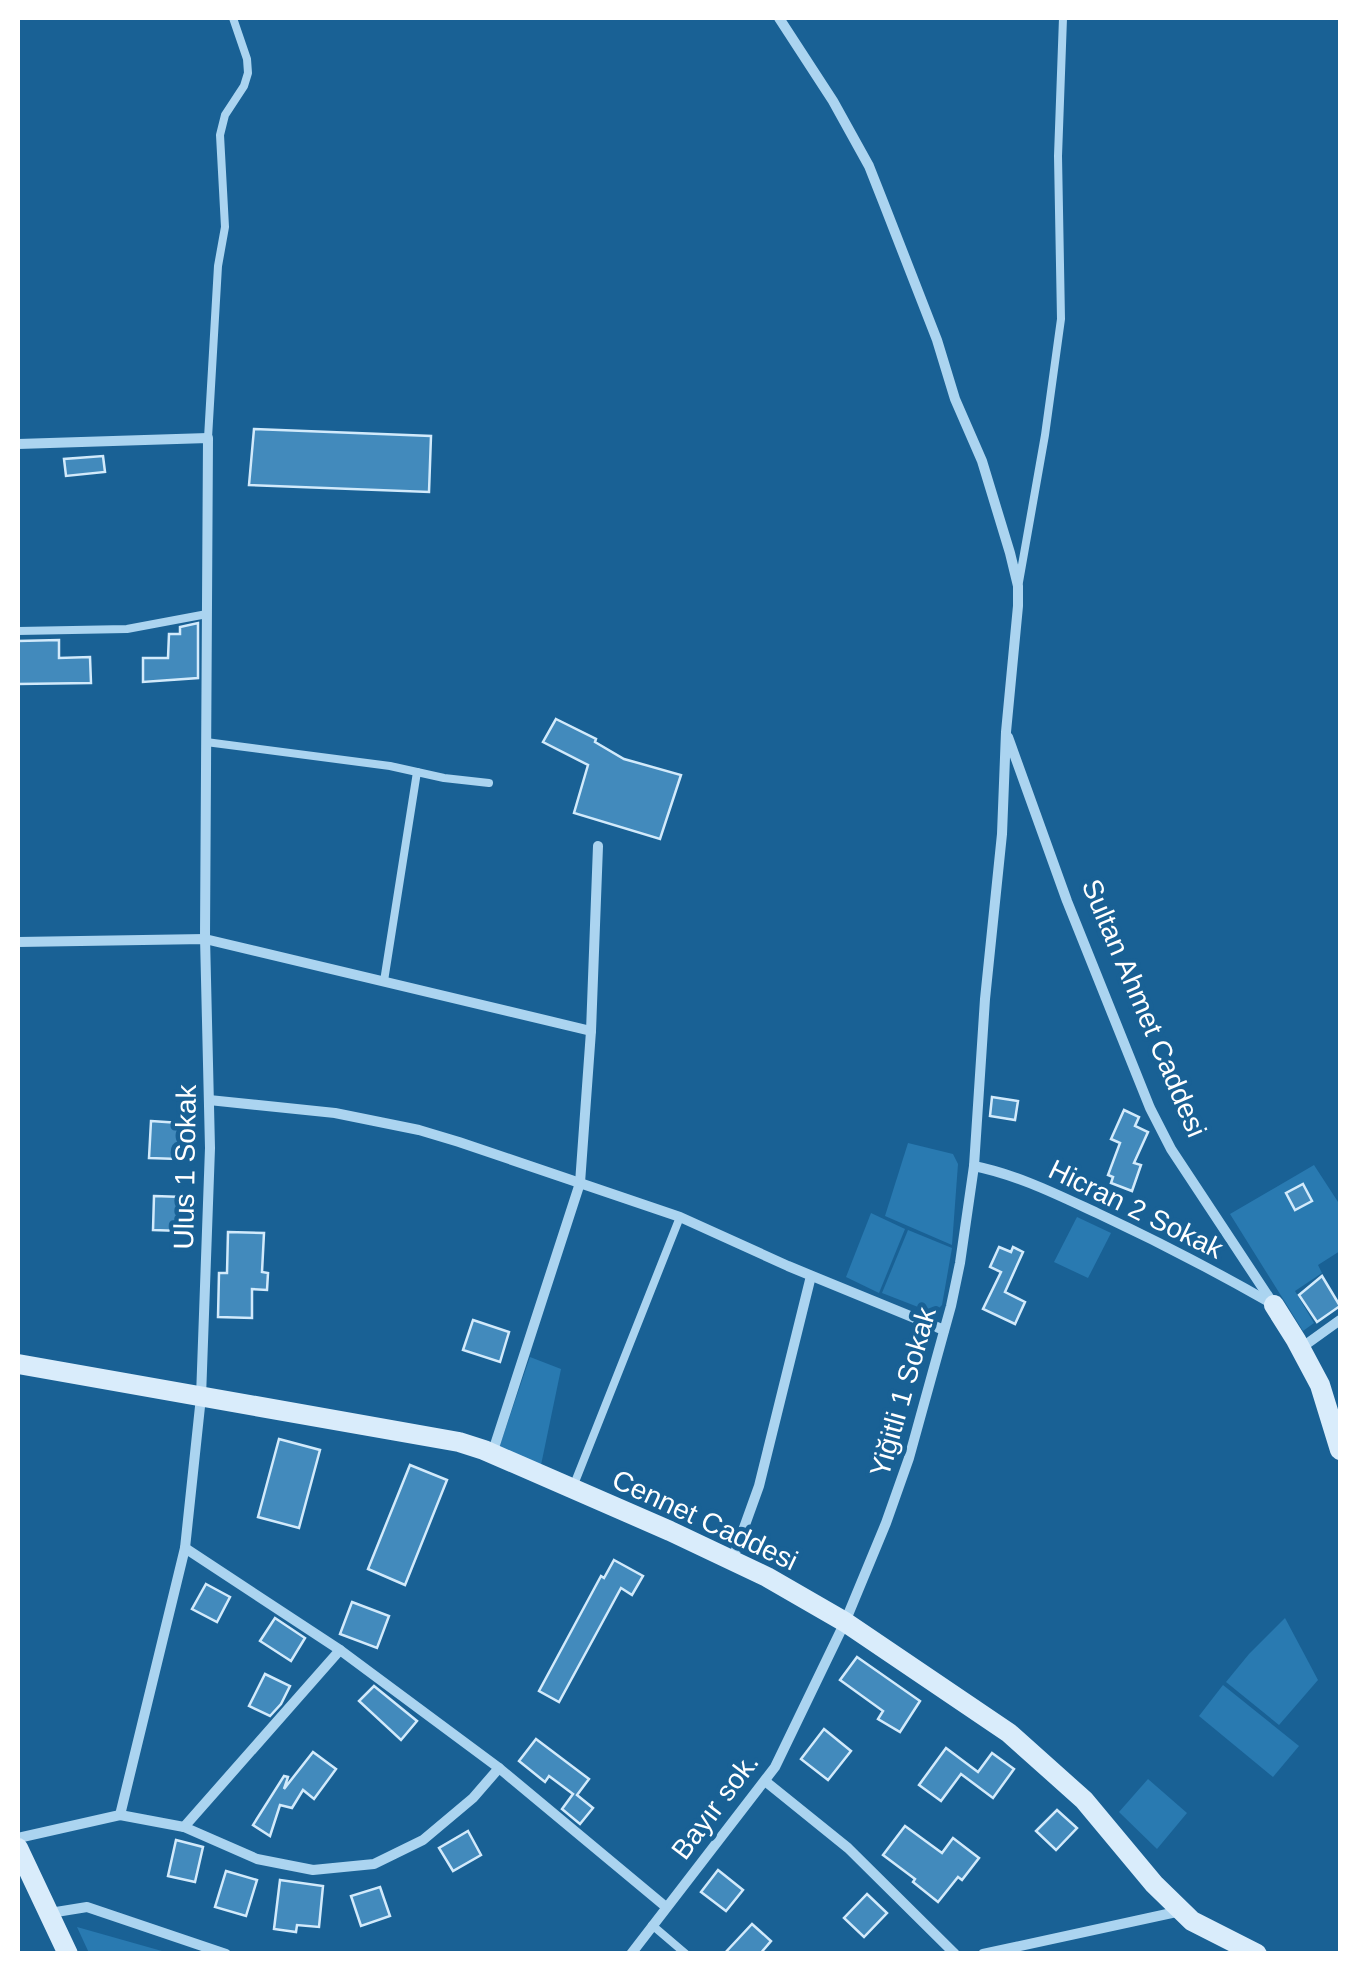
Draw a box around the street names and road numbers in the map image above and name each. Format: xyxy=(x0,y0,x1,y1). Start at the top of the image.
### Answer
street label: Sultan Ahmet Caddesi xyxy=(1076,874,1212,1142)
street label: Ulus 1 Sokak xyxy=(168,1083,202,1250)
street label: Hicran 2 Sokak xyxy=(1044,1153,1229,1265)
street label: Yiğitli 1 Sokak xyxy=(864,1303,942,1480)
street label: Cennet Caddesi xyxy=(607,1464,803,1576)
street label: Bayır sok. xyxy=(665,1747,765,1865)

